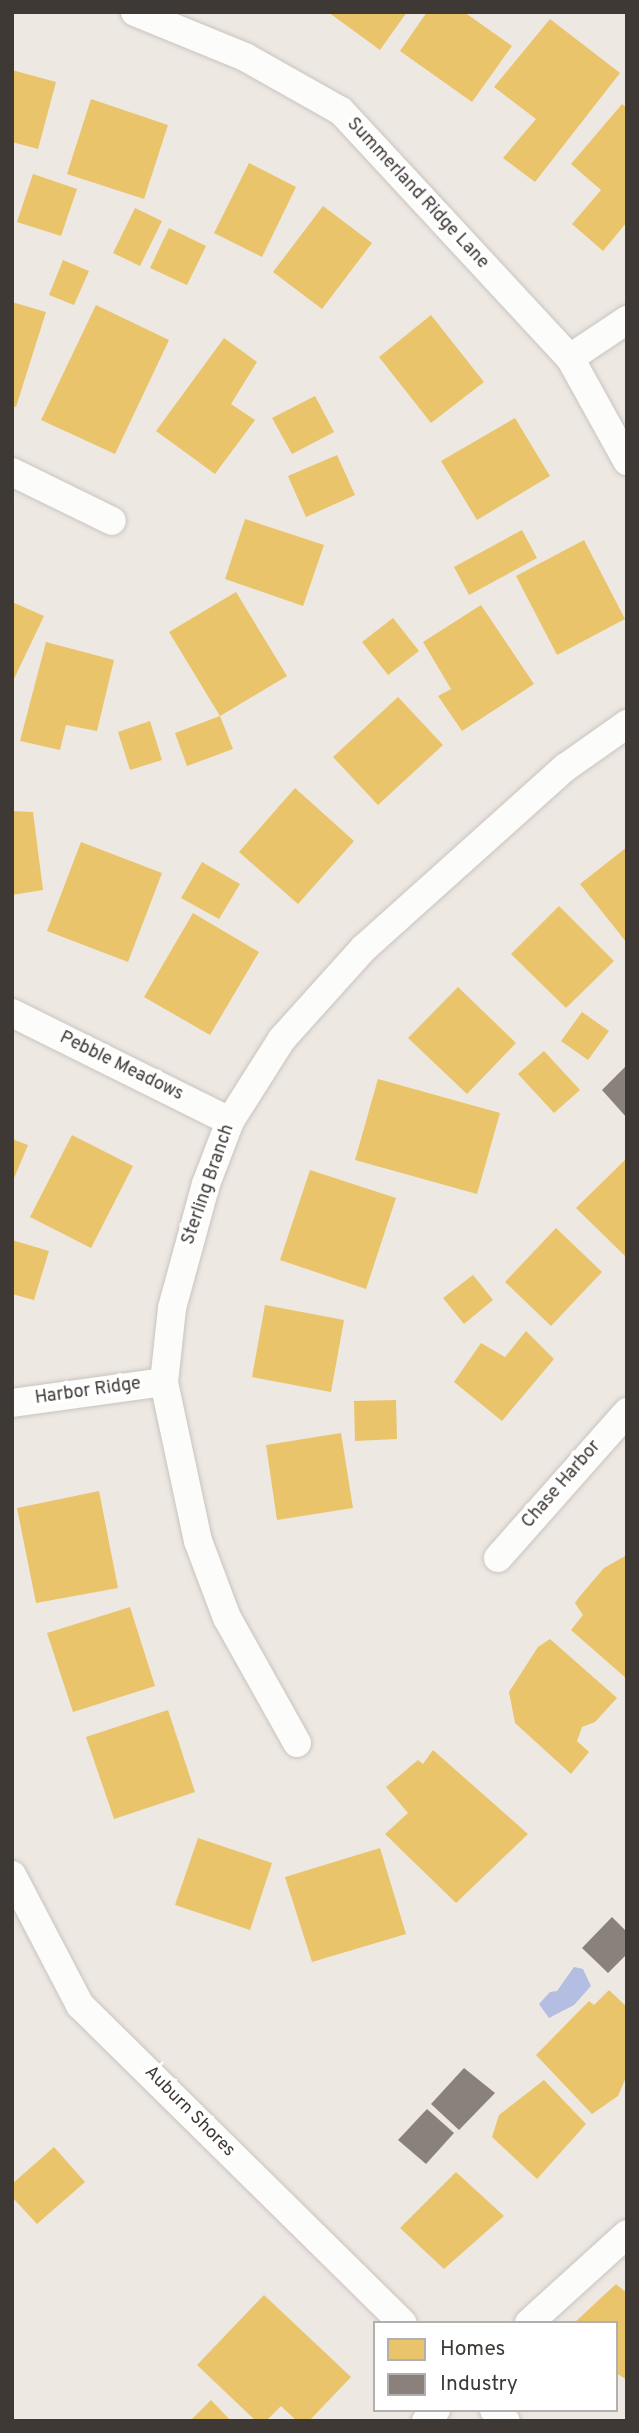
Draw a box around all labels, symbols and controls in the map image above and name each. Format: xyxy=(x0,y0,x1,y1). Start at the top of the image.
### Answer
street label: Summerland Ridge Lane xyxy=(341,114,493,274)
street label: Pebble Meadows xyxy=(56,1028,186,1106)
street label: Sterling Branch xyxy=(178,1122,240,1248)
street label: Harbor Ridge xyxy=(34,1374,142,1410)
street label: Chase Harbor xyxy=(518,1437,606,1533)
street label: Auburn Shores xyxy=(139,2062,239,2162)
legend xyxy=(373,2321,618,2412)
text: Homes xyxy=(440,2336,505,2363)
text: Industry xyxy=(440,2371,518,2398)

